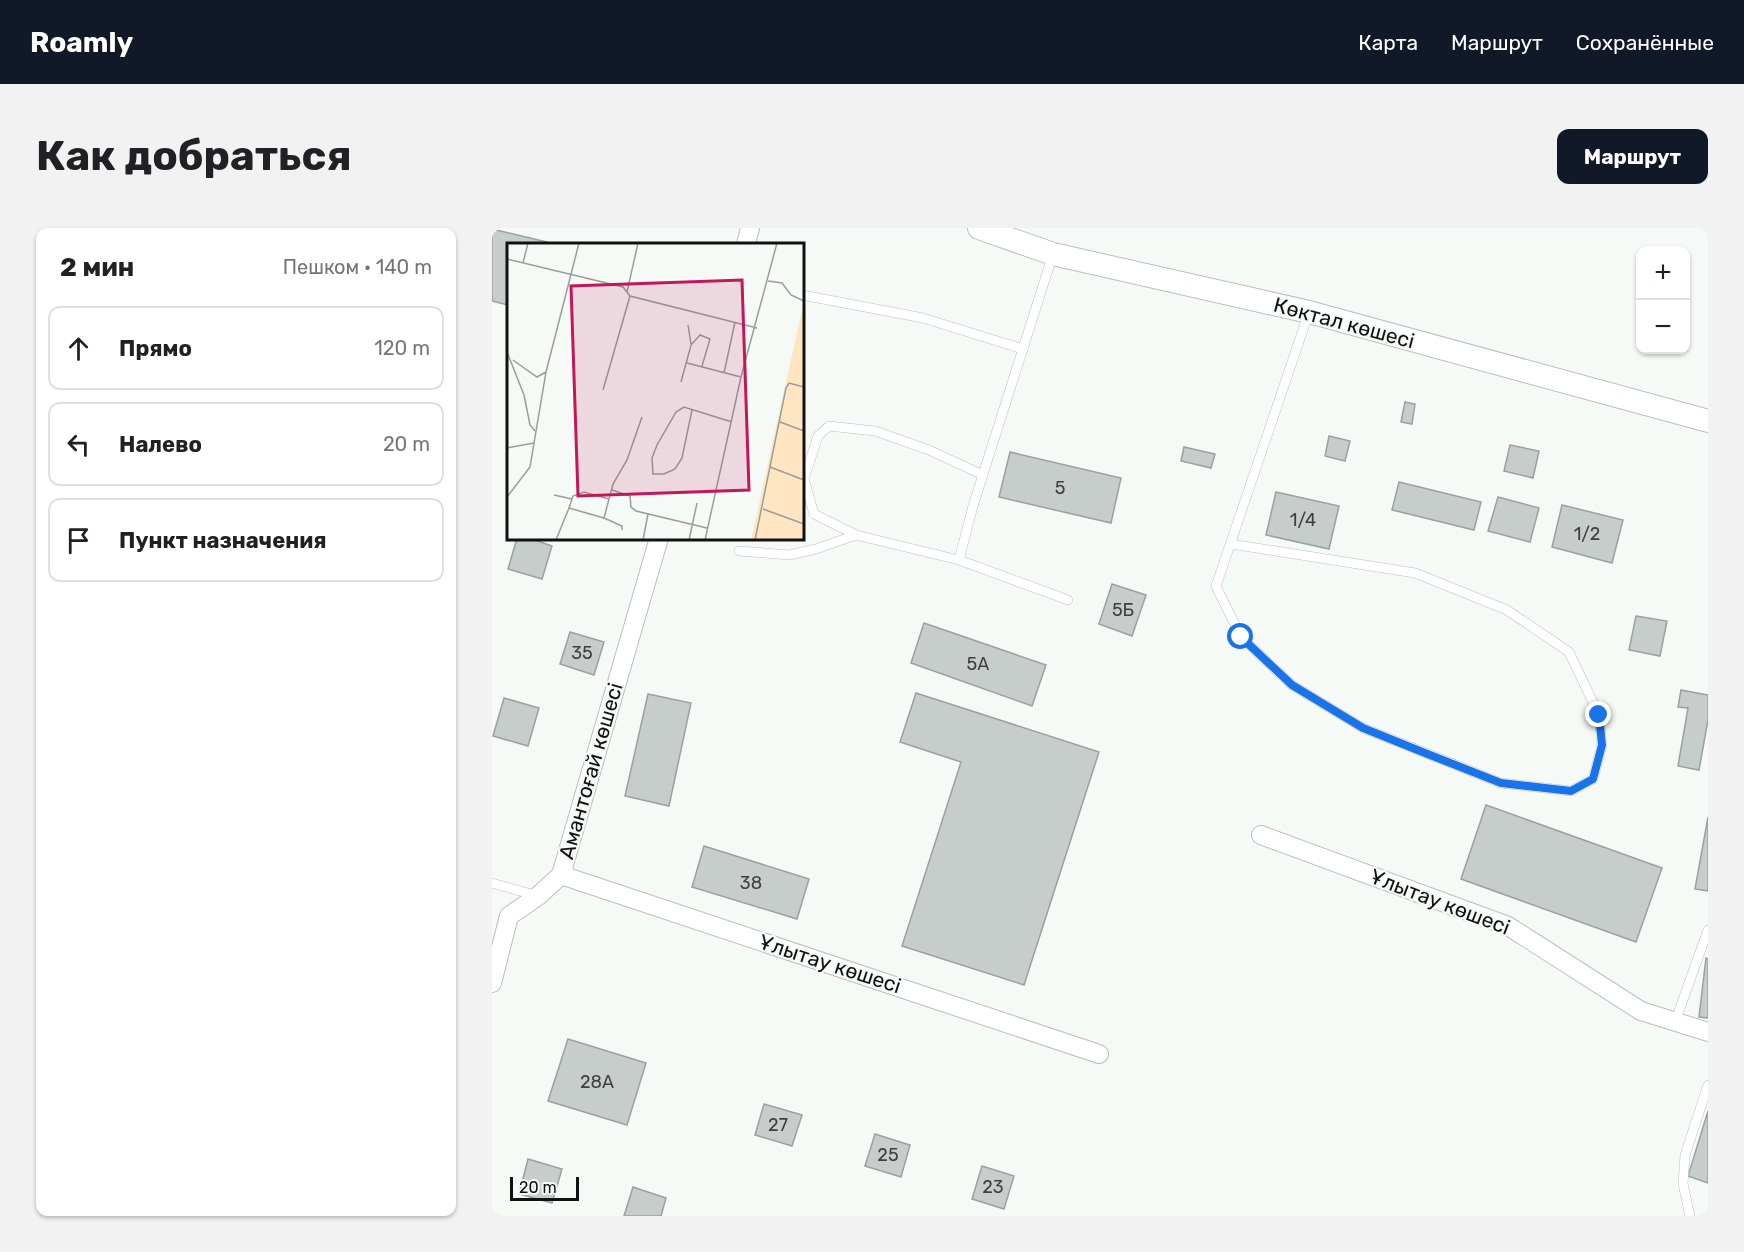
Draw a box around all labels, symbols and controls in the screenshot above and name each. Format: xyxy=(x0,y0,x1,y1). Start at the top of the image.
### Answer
text: Roamly xyxy=(30,26,133,59)
text: Карта xyxy=(1358,30,1418,55)
text: Маршрут xyxy=(1451,30,1543,55)
text: Сохранённые xyxy=(1576,30,1714,55)
button: Маршрут xyxy=(1557,129,1708,184)
text: Как добраться xyxy=(36,131,352,181)
inset map xyxy=(507,243,804,540)
map controls xyxy=(1636,246,1690,354)
button: + xyxy=(1636,246,1690,300)
text: 2 мин xyxy=(60,252,134,283)
text: Пешком · 140 m xyxy=(283,255,432,279)
street label: Көктал көшесі xyxy=(1271,292,1417,353)
button: − xyxy=(1636,300,1690,354)
icon: ahead xyxy=(62,332,95,365)
text: Прямо xyxy=(119,335,192,362)
text: 120 m xyxy=(374,336,430,360)
icon: left xyxy=(62,428,95,461)
text: Налево xyxy=(119,431,202,458)
text: 20 m xyxy=(383,432,430,456)
house number: 5 xyxy=(1055,477,1065,499)
house number: 1/4 xyxy=(1290,509,1316,531)
house number: 1/2 xyxy=(1574,523,1600,545)
icon: arrive xyxy=(62,524,95,557)
text: Пункт назначения xyxy=(119,527,327,554)
house number: 5Б xyxy=(1112,599,1134,621)
route start xyxy=(1227,623,1253,649)
house number: 35 xyxy=(571,642,593,664)
house number: 5А xyxy=(967,653,989,675)
street label: Амантоғай көшесі xyxy=(553,680,628,862)
route end xyxy=(1585,701,1611,727)
street label: Ұлытау көшесі xyxy=(1367,863,1514,940)
house number: 38 xyxy=(740,872,762,894)
street label: Ұлытау көшесі xyxy=(756,929,904,998)
house number: 28А xyxy=(580,1071,614,1093)
house number: 27 xyxy=(768,1114,788,1136)
house number: 25 xyxy=(877,1144,899,1166)
scale bar xyxy=(510,1174,579,1202)
house number: 23 xyxy=(982,1176,1004,1198)
text: 20 m xyxy=(519,1178,557,1197)

